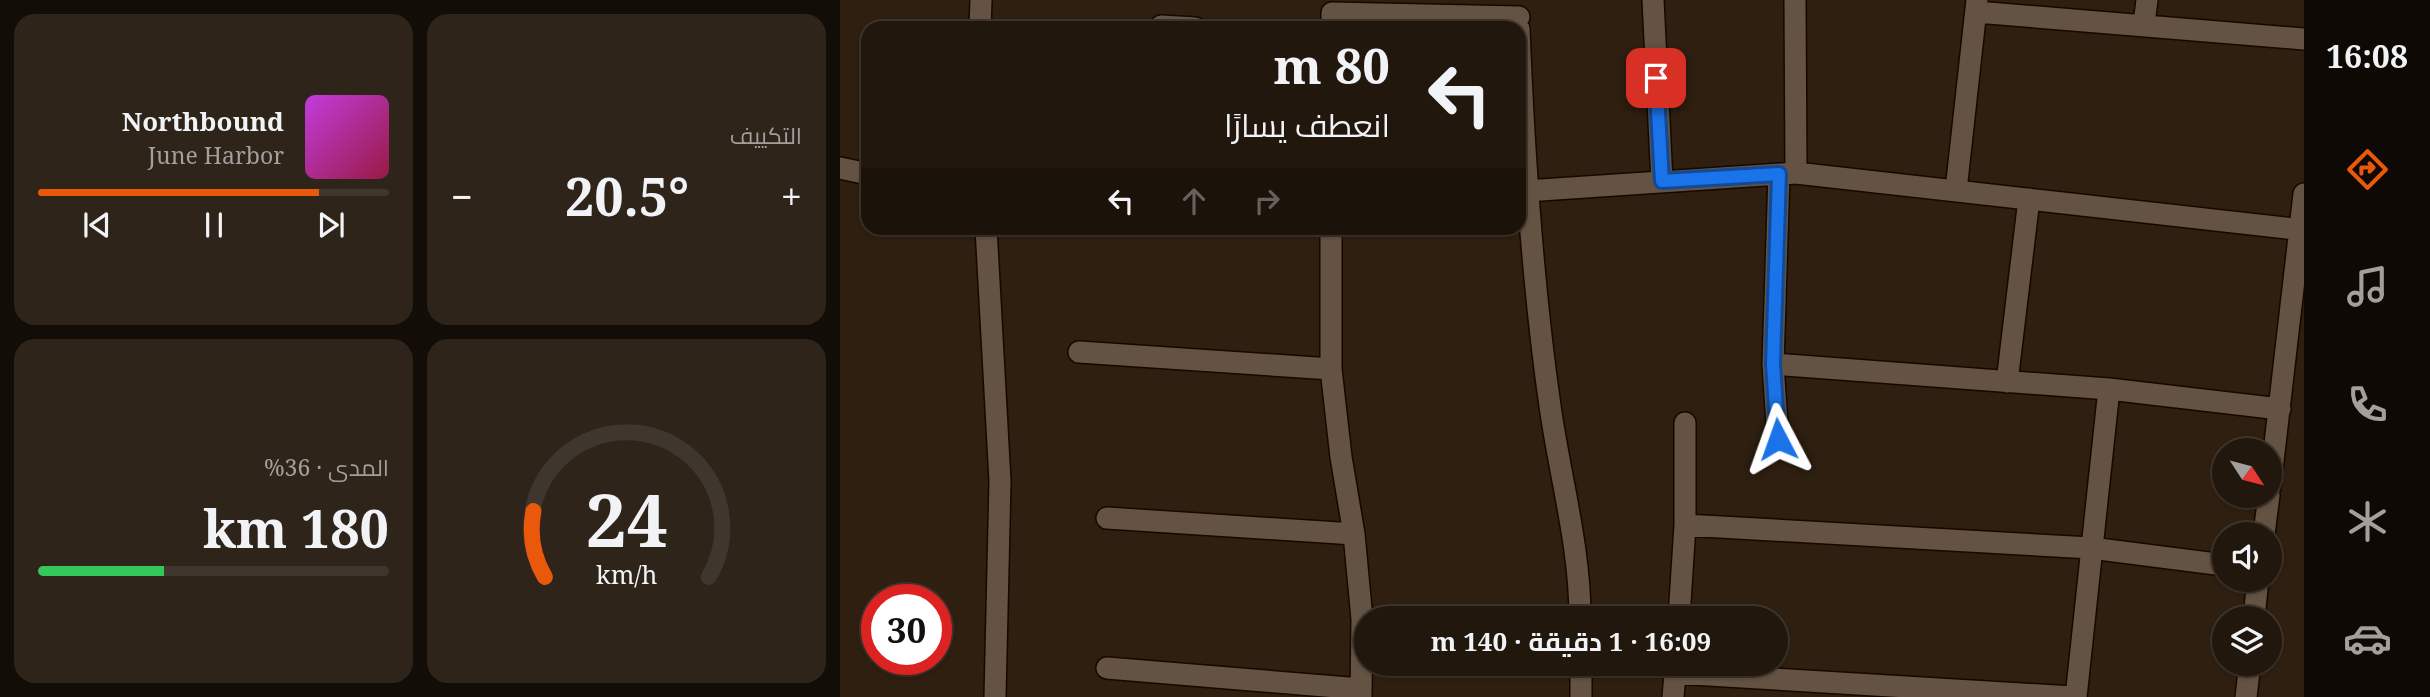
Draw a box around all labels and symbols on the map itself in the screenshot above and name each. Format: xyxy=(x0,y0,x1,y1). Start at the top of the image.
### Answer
pin xyxy=(1626,48,1686,108)
position arrow xyxy=(1741,402,1815,476)
north arrow xyxy=(2212,438,2282,508)
speed limit sign: 30 xyxy=(861,584,952,675)

